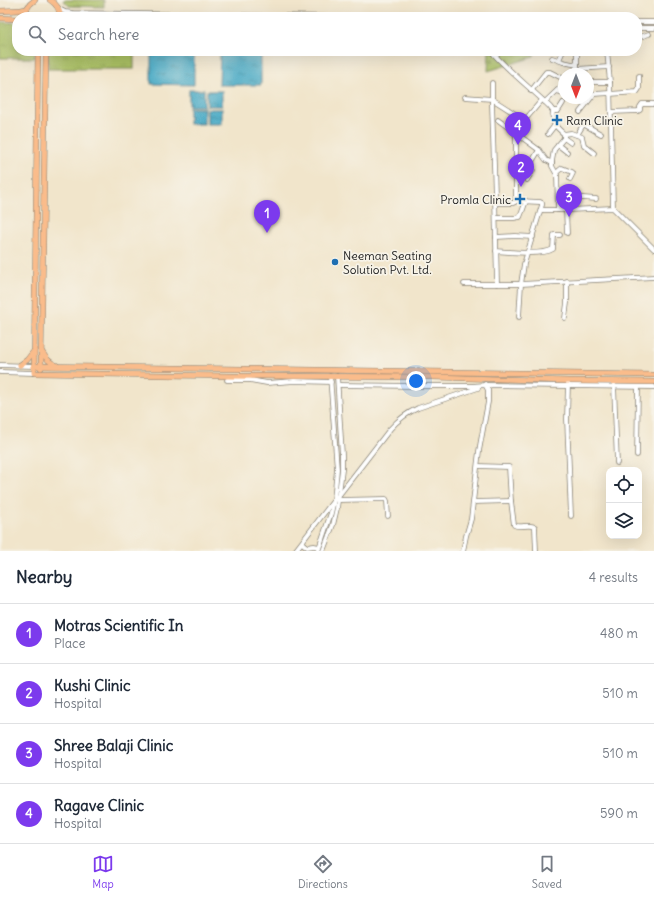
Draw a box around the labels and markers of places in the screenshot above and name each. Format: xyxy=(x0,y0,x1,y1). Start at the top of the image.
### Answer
pin: 4 xyxy=(505,112,531,145)
place label: Ram Clinic xyxy=(566,113,623,128)
marker: Ram Clinic xyxy=(551,114,563,126)
pin: 2 xyxy=(508,154,534,187)
pin: 3 xyxy=(556,184,582,217)
place label: Promla Clinic xyxy=(440,192,511,207)
marker: Promla Clinic xyxy=(514,193,526,205)
pin: 1 xyxy=(254,200,280,233)
place label: Neeman Seating Solution Pvt. Ltd. xyxy=(343,248,432,277)
marker: Neeman Seating Solution Pvt. Ltd. xyxy=(330,257,340,267)

